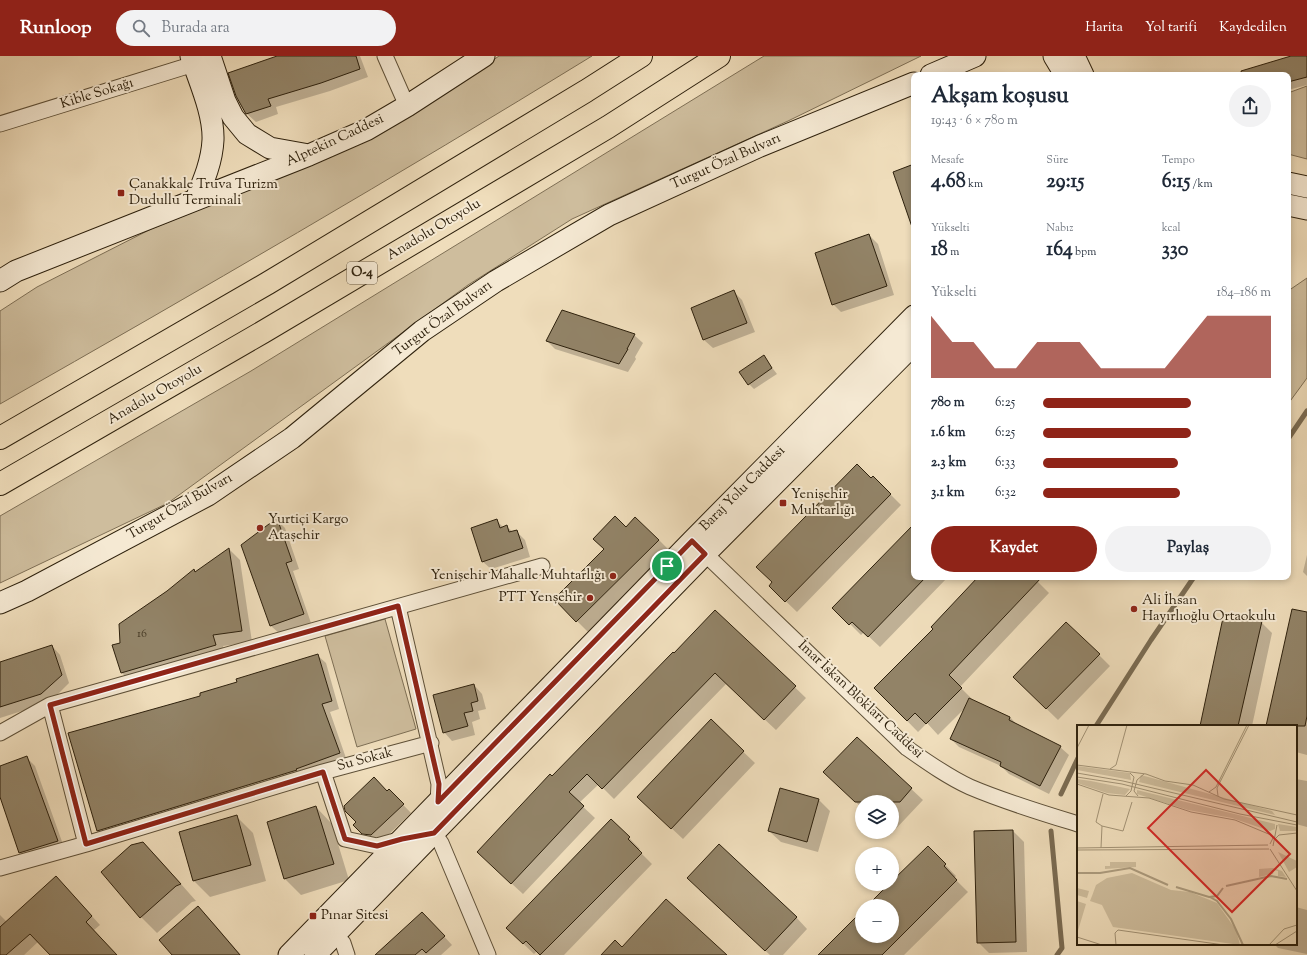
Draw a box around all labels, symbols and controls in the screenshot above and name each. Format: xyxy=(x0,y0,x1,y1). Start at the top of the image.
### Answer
search box xyxy=(116,10,396,46)
text: Runloop xyxy=(20,15,92,42)
icon: search xyxy=(130,17,152,39)
text: Burada ara xyxy=(162,18,230,39)
text: Harita xyxy=(1085,18,1123,38)
text: Yol tarifi xyxy=(1145,18,1197,38)
text: Kaydedilen xyxy=(1219,18,1287,38)
street label: Kible Sokağı xyxy=(58,73,136,115)
text: Akşam koşusu xyxy=(931,81,1069,113)
button: share xyxy=(1229,85,1271,127)
street label: Alptekin Caddesi xyxy=(283,110,387,172)
text: 19:43 · 6 × 780 m xyxy=(931,112,1018,130)
street label: Turgut Özal Bulvarı xyxy=(667,128,784,195)
text: Mesafe xyxy=(931,152,964,168)
text: Süre xyxy=(1046,152,1068,168)
text: Tempo xyxy=(1162,152,1195,168)
text: 4.68 xyxy=(931,168,966,197)
text: 29:15 xyxy=(1046,168,1084,197)
text: 6:15 xyxy=(1162,168,1190,197)
place label: Çanakkale Truva Turizm Dudullu Terminali xyxy=(129,175,278,211)
text: km xyxy=(966,176,983,192)
text: /km xyxy=(1190,176,1212,192)
marker: Çanakkale Truva Turizm Dudullu Terminali xyxy=(116,188,126,198)
street label: Anadolu Otoyolu xyxy=(383,194,485,266)
text: Yükselti xyxy=(931,220,970,236)
text: Nabız xyxy=(1046,220,1073,236)
text: kcal xyxy=(1162,220,1181,236)
text: 18 xyxy=(931,236,948,265)
text: 164 xyxy=(1046,236,1073,265)
text: 330 xyxy=(1162,236,1188,265)
text: m xyxy=(948,244,959,260)
text: bpm xyxy=(1073,244,1096,260)
road number: O-4 xyxy=(347,262,377,284)
street label: Turgut Özal Bulvarı xyxy=(389,275,497,362)
text: Yükselti xyxy=(931,284,977,302)
text: 184–186 m xyxy=(1217,284,1271,302)
street label: Anadolu Otoyolu xyxy=(104,360,206,430)
text: 780 m xyxy=(931,394,964,412)
text: 6:25 xyxy=(995,394,1015,412)
text: 1.6 km xyxy=(931,424,966,442)
text: 6:25 xyxy=(995,424,1015,442)
street label: Baraj Yolu Caddesi xyxy=(696,442,790,536)
text: 2.3 km xyxy=(931,454,966,472)
text: 6:33 xyxy=(995,454,1015,472)
street label: Turgut Özal Bulvarı xyxy=(123,468,236,545)
text: 3.1 km xyxy=(931,484,965,502)
text: 6:32 xyxy=(995,484,1016,502)
place label: Yenişehir Muhtarlığı xyxy=(791,485,855,521)
marker: Yenişehir Muhtarlığı xyxy=(778,498,788,508)
place label: Yurtiçi Kargo Ataşehir xyxy=(268,510,349,546)
marker: Yurtiçi Kargo Ataşehir xyxy=(255,523,265,533)
button: Kaydet xyxy=(931,526,1097,572)
button: Paylaş xyxy=(1105,526,1271,572)
pin xyxy=(650,549,684,583)
icon: arrive xyxy=(656,555,678,577)
place label: Yenişehir Mahalle Muhtarlığı xyxy=(431,566,605,586)
marker: Yenişehir Mahalle Muhtarlığı xyxy=(608,571,618,581)
place label: PTT Yenşehir xyxy=(499,588,583,608)
place label: Ali İhsan Hayırlıoğlu Ortaokulu xyxy=(1142,591,1276,627)
marker: PTT Yenşehir xyxy=(585,593,595,603)
marker: Ali İhsan Hayırlıoğlu Ortaokulu xyxy=(1129,604,1139,614)
house number: 16 xyxy=(137,625,147,643)
street label: İmar İskan Blokları Caddesi xyxy=(793,636,927,764)
inset map xyxy=(1077,725,1297,945)
street label: Su Sokak xyxy=(335,743,395,777)
map controls xyxy=(855,795,899,943)
button: layers xyxy=(855,795,899,839)
button: + xyxy=(855,847,899,891)
button: − xyxy=(855,899,899,943)
place label: Pınar Sitesi xyxy=(321,906,389,926)
marker: Pınar Sitesi xyxy=(308,911,318,921)

